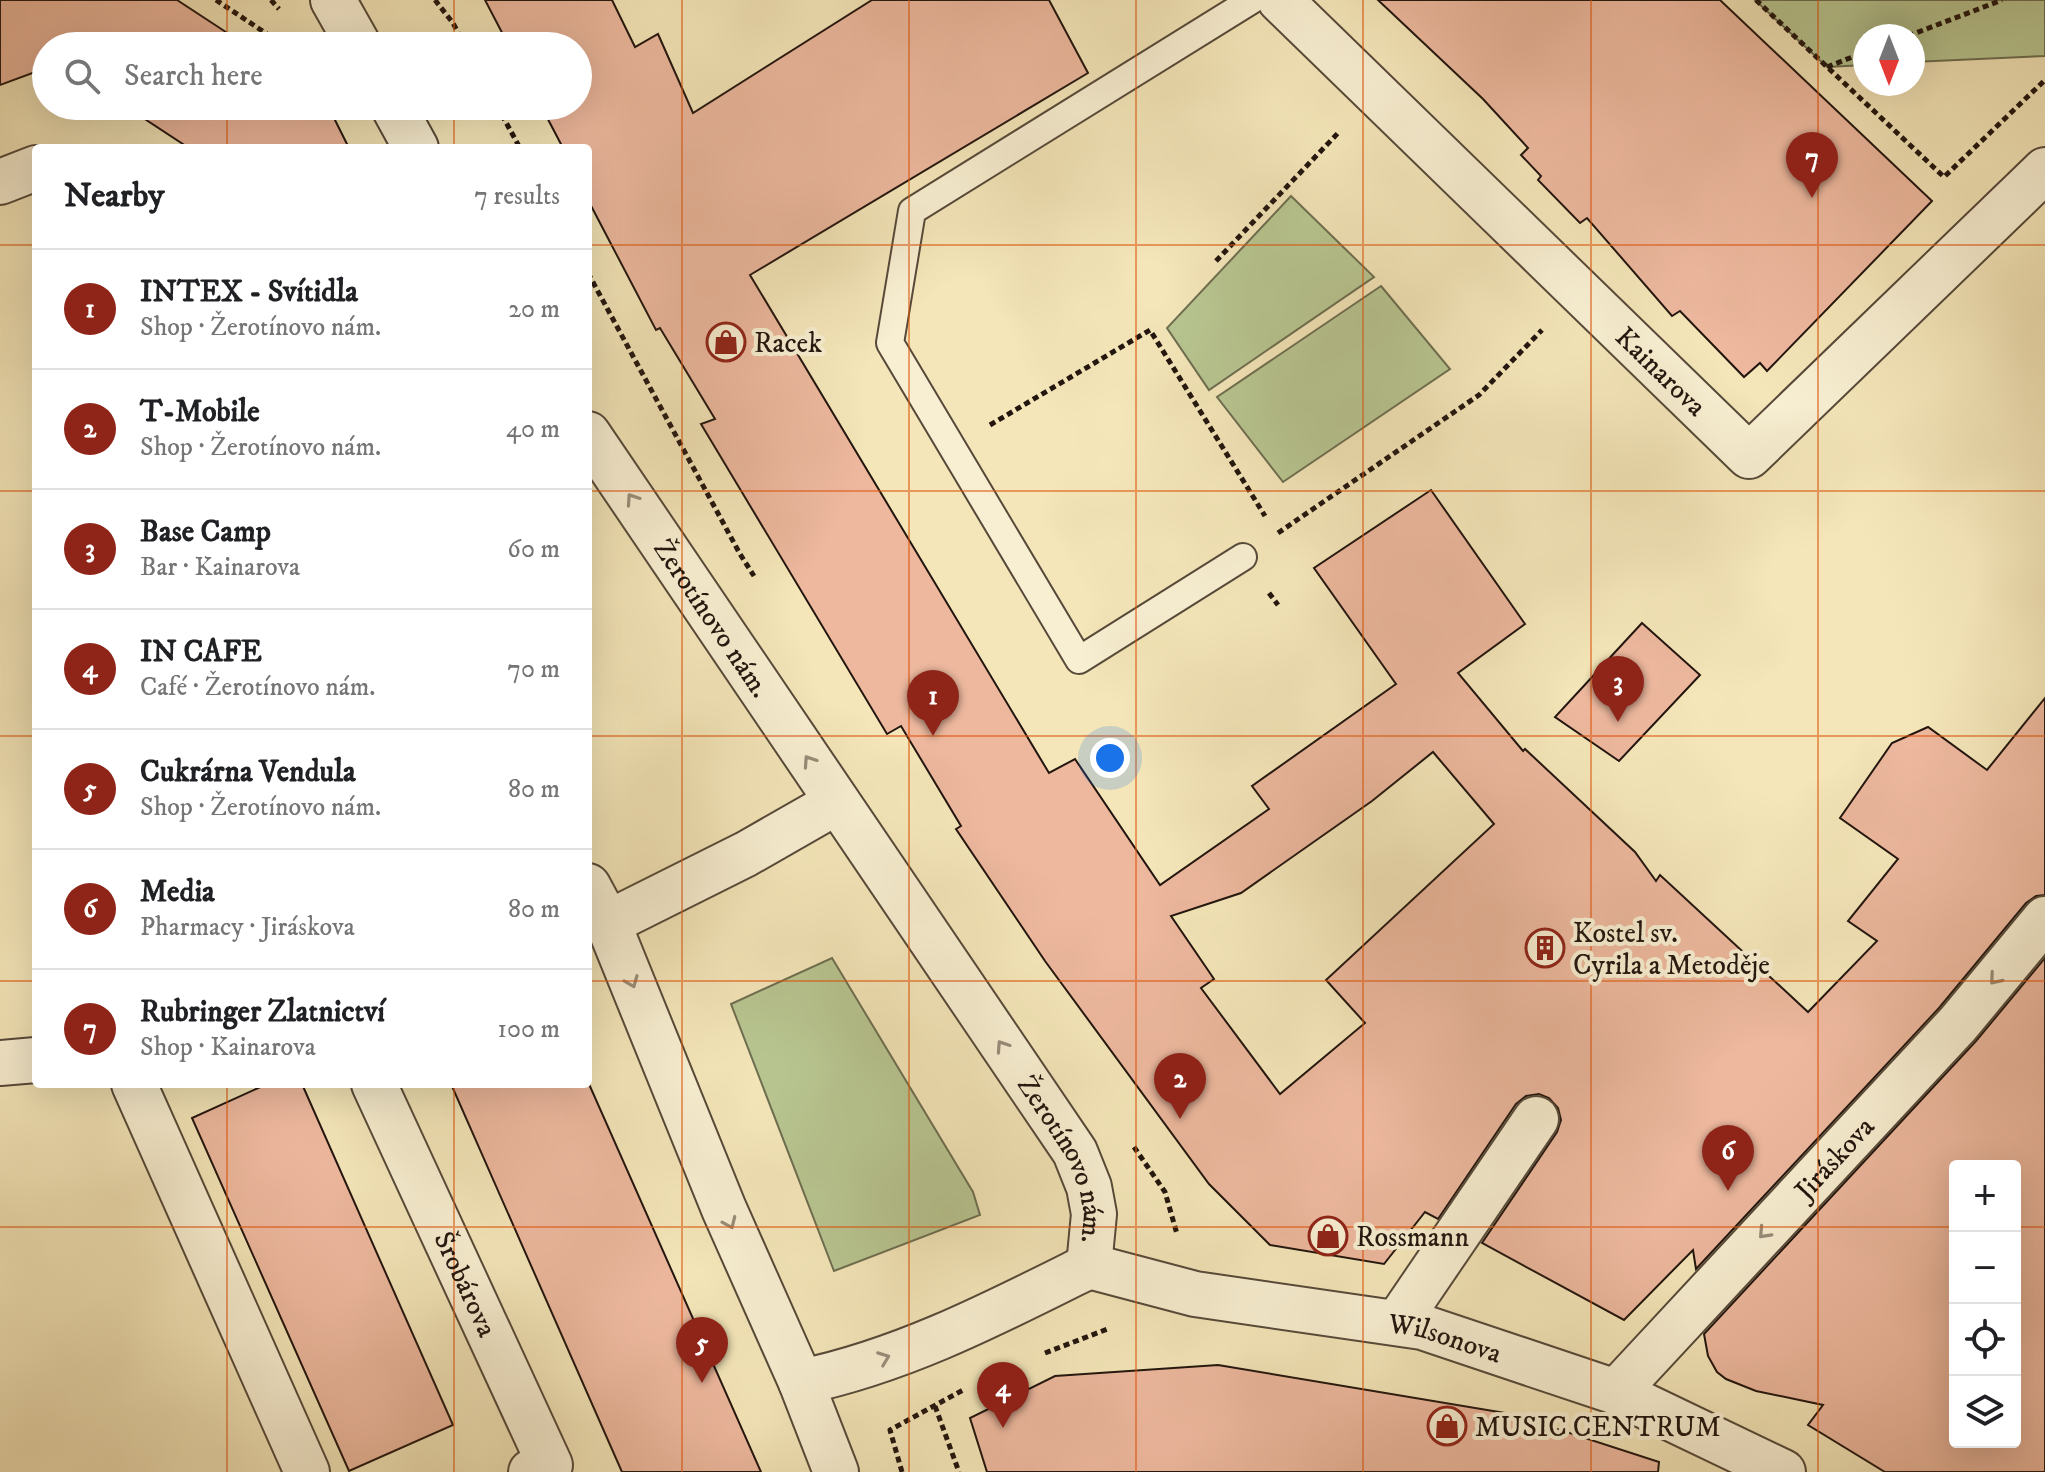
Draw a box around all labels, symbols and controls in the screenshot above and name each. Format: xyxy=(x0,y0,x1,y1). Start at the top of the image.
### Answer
north arrow xyxy=(1853,24,1925,96)
search box xyxy=(32,32,592,120)
icon: search xyxy=(60,54,104,98)
text: Search here xyxy=(124,58,263,95)
pin: 7 xyxy=(1786,132,1838,198)
text: Nearby xyxy=(64,175,165,217)
text: 7 results xyxy=(474,180,560,213)
text: INTEX - Svítidla xyxy=(140,274,358,311)
text: 1 xyxy=(85,293,95,326)
text: 20 m xyxy=(508,293,560,326)
text: Shop · Žerotínovo nám. xyxy=(140,311,381,344)
street label: Kainarova xyxy=(1607,320,1713,424)
shop icon: Racek xyxy=(705,321,747,363)
place label: Racek xyxy=(754,326,822,361)
text: T-Mobile xyxy=(140,394,260,431)
text: 2 xyxy=(84,413,96,446)
text: 40 m xyxy=(506,413,560,446)
text: Shop · Žerotínovo nám. xyxy=(140,431,381,464)
one-way arrow xyxy=(627,494,642,508)
text: Base Camp xyxy=(140,514,271,551)
street label: Žerotínovo nám. xyxy=(645,532,778,705)
text: 3 xyxy=(85,533,95,566)
text: 60 m xyxy=(507,533,560,566)
text: Bar · Kainarova xyxy=(140,551,300,584)
text: IN CAFE xyxy=(140,634,262,671)
text: 4 xyxy=(83,653,97,686)
text: 70 m xyxy=(507,653,560,686)
pin: 3 xyxy=(1592,656,1644,722)
pin: 1 xyxy=(907,670,959,736)
text: Café · Žerotínovo nám. xyxy=(140,671,376,704)
your location xyxy=(1090,738,1130,778)
text: Cukrárna Vendula xyxy=(140,754,356,791)
one-way arrow xyxy=(804,755,819,770)
text: 5 xyxy=(84,773,96,806)
text: 80 m xyxy=(508,773,560,806)
text: Shop · Žerotínovo nám. xyxy=(140,791,381,824)
text: Media xyxy=(140,874,215,911)
text: 6 xyxy=(83,893,97,926)
text: 80 m xyxy=(508,893,560,926)
text: Pharmacy · Jiráskova xyxy=(140,911,355,944)
place label: Kostel sv. Cyrila a Metoděje xyxy=(1573,916,1770,983)
building icon: Kostel sv. Cyrila a Metoděje xyxy=(1524,927,1566,969)
one-way arrow xyxy=(1990,970,2005,984)
one-way arrow xyxy=(622,974,638,988)
text: Rubringer Zlatnictví xyxy=(140,994,385,1031)
text: 7 xyxy=(83,1013,97,1046)
text: 100 m xyxy=(497,1013,560,1046)
text: Shop · Kainarova xyxy=(140,1031,316,1064)
one-way arrow xyxy=(997,1040,1012,1054)
pin: 2 xyxy=(1154,1053,1206,1119)
street label: Žerotínovo nám. xyxy=(1009,1068,1110,1245)
street label: Jiráskova xyxy=(1786,1110,1882,1210)
pin: 6 xyxy=(1702,1125,1754,1191)
map controls xyxy=(1949,1160,2021,1448)
button: + xyxy=(1949,1160,2021,1232)
one-way arrow xyxy=(720,1215,736,1229)
shop icon: Rossmann xyxy=(1307,1215,1349,1257)
place label: Rossmann xyxy=(1356,1220,1469,1255)
one-way arrow xyxy=(1758,1224,1773,1238)
street label: Šrobárova xyxy=(426,1226,504,1343)
button: − xyxy=(1949,1232,2021,1304)
button: locate xyxy=(1949,1304,2021,1376)
street label: Wilsonova xyxy=(1385,1306,1506,1372)
pin: 5 xyxy=(676,1317,728,1383)
one-way arrow xyxy=(876,1351,890,1368)
pin: 4 xyxy=(977,1362,1029,1428)
button: layers xyxy=(1949,1376,2021,1448)
shop icon: MUSIC CENTRUM xyxy=(1426,1405,1468,1447)
place label: MUSIC CENTRUM xyxy=(1475,1410,1721,1445)

